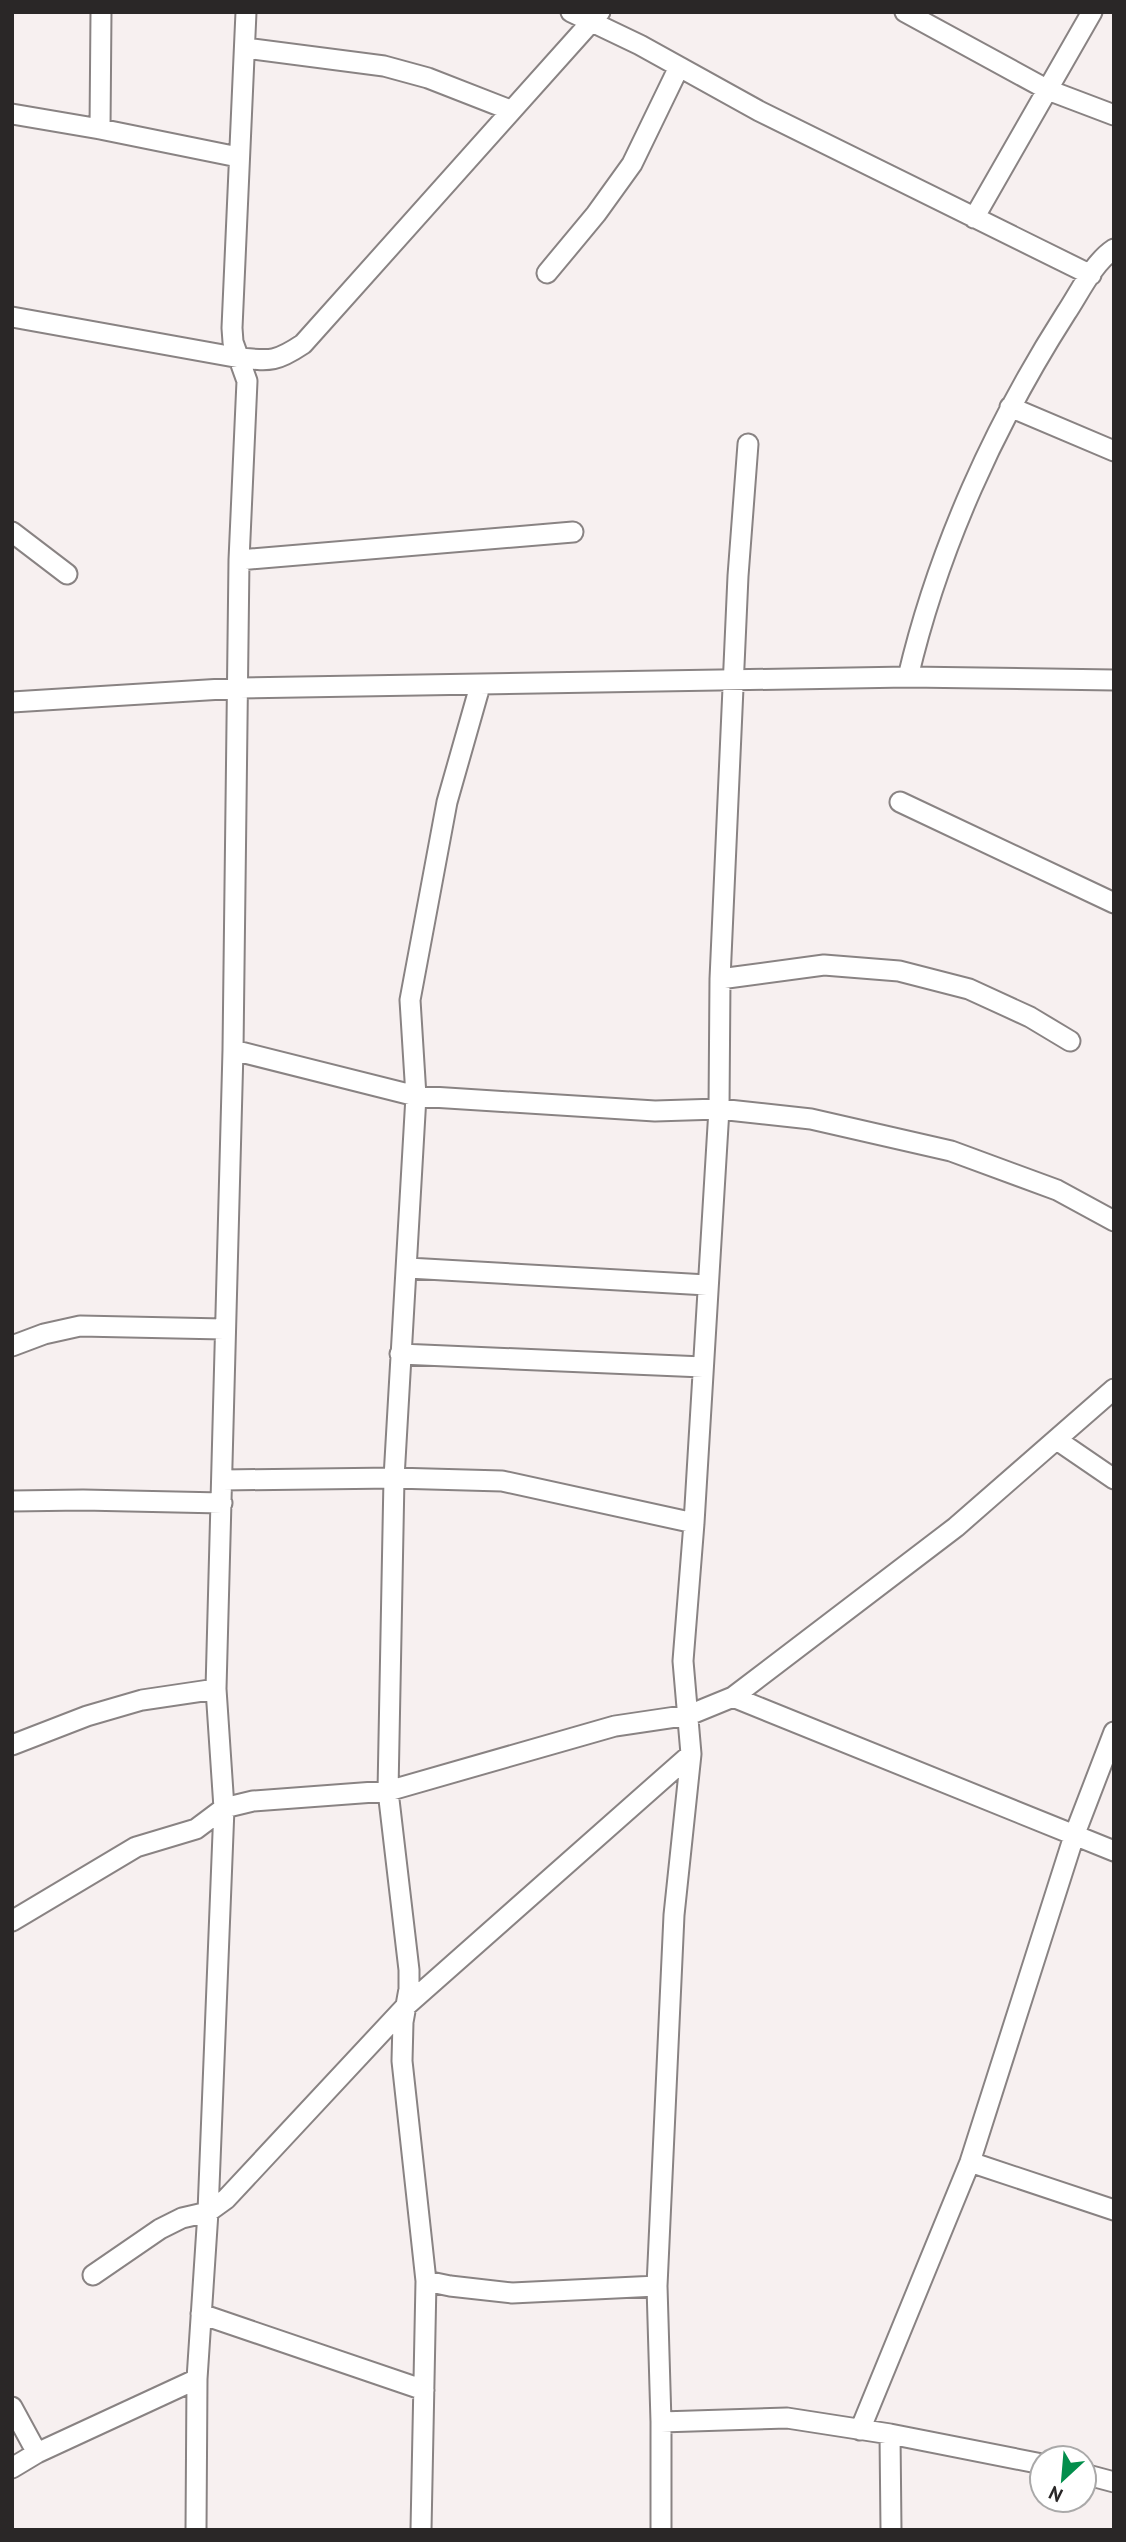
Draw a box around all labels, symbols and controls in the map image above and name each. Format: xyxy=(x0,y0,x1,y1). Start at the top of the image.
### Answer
north arrow xyxy=(1028,2444,1098,2514)
text: N xyxy=(1045,2481,1066,2508)

